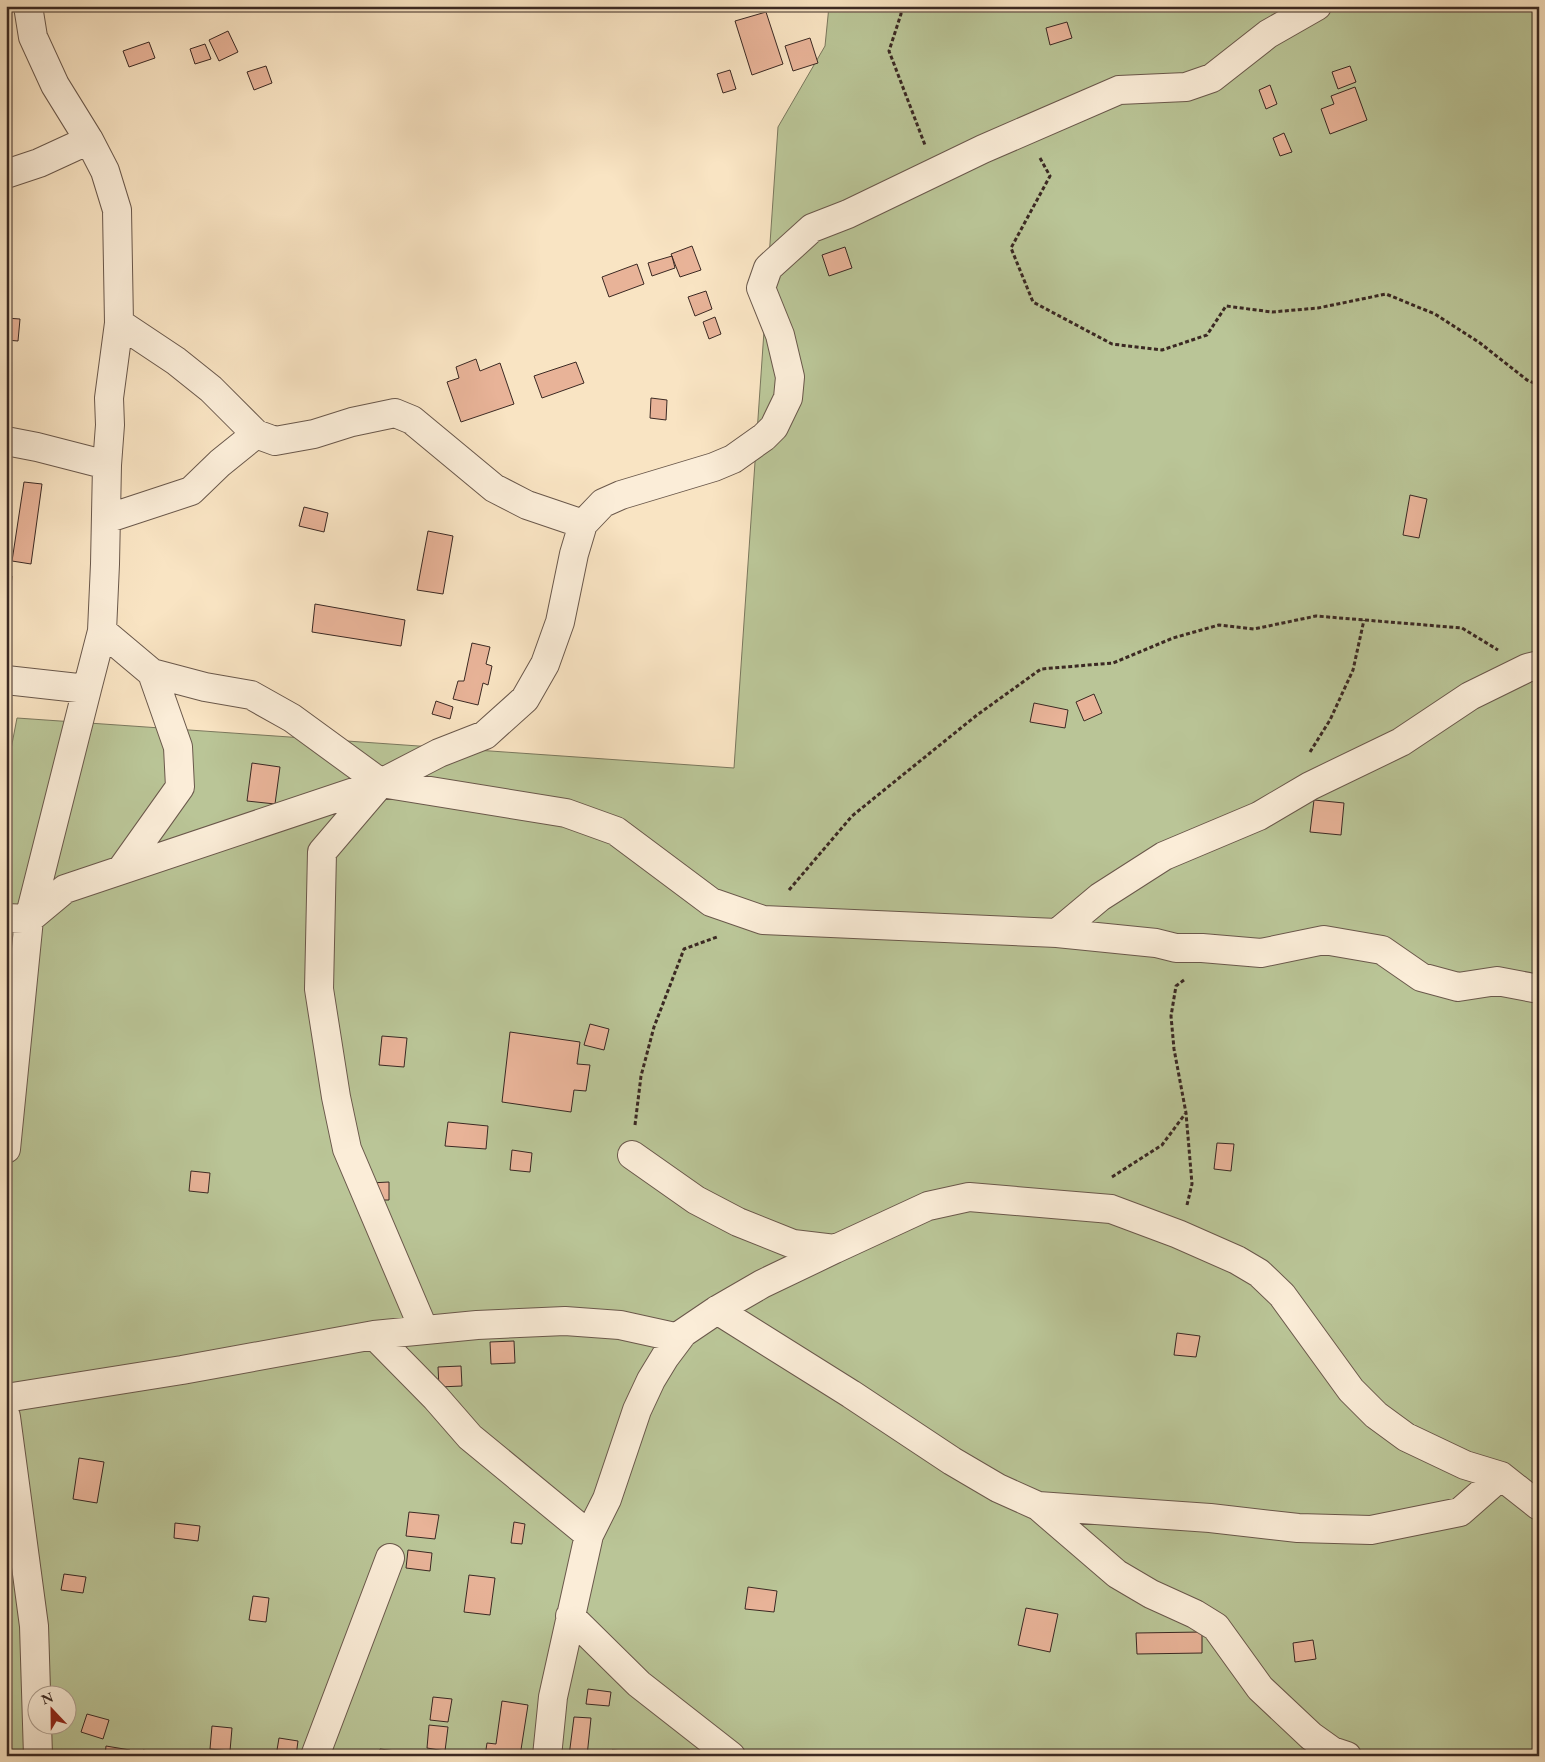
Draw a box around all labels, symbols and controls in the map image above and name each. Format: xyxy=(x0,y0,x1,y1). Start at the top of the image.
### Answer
north arrow xyxy=(28,1684,78,1734)
text: N xyxy=(39,1687,56,1708)

